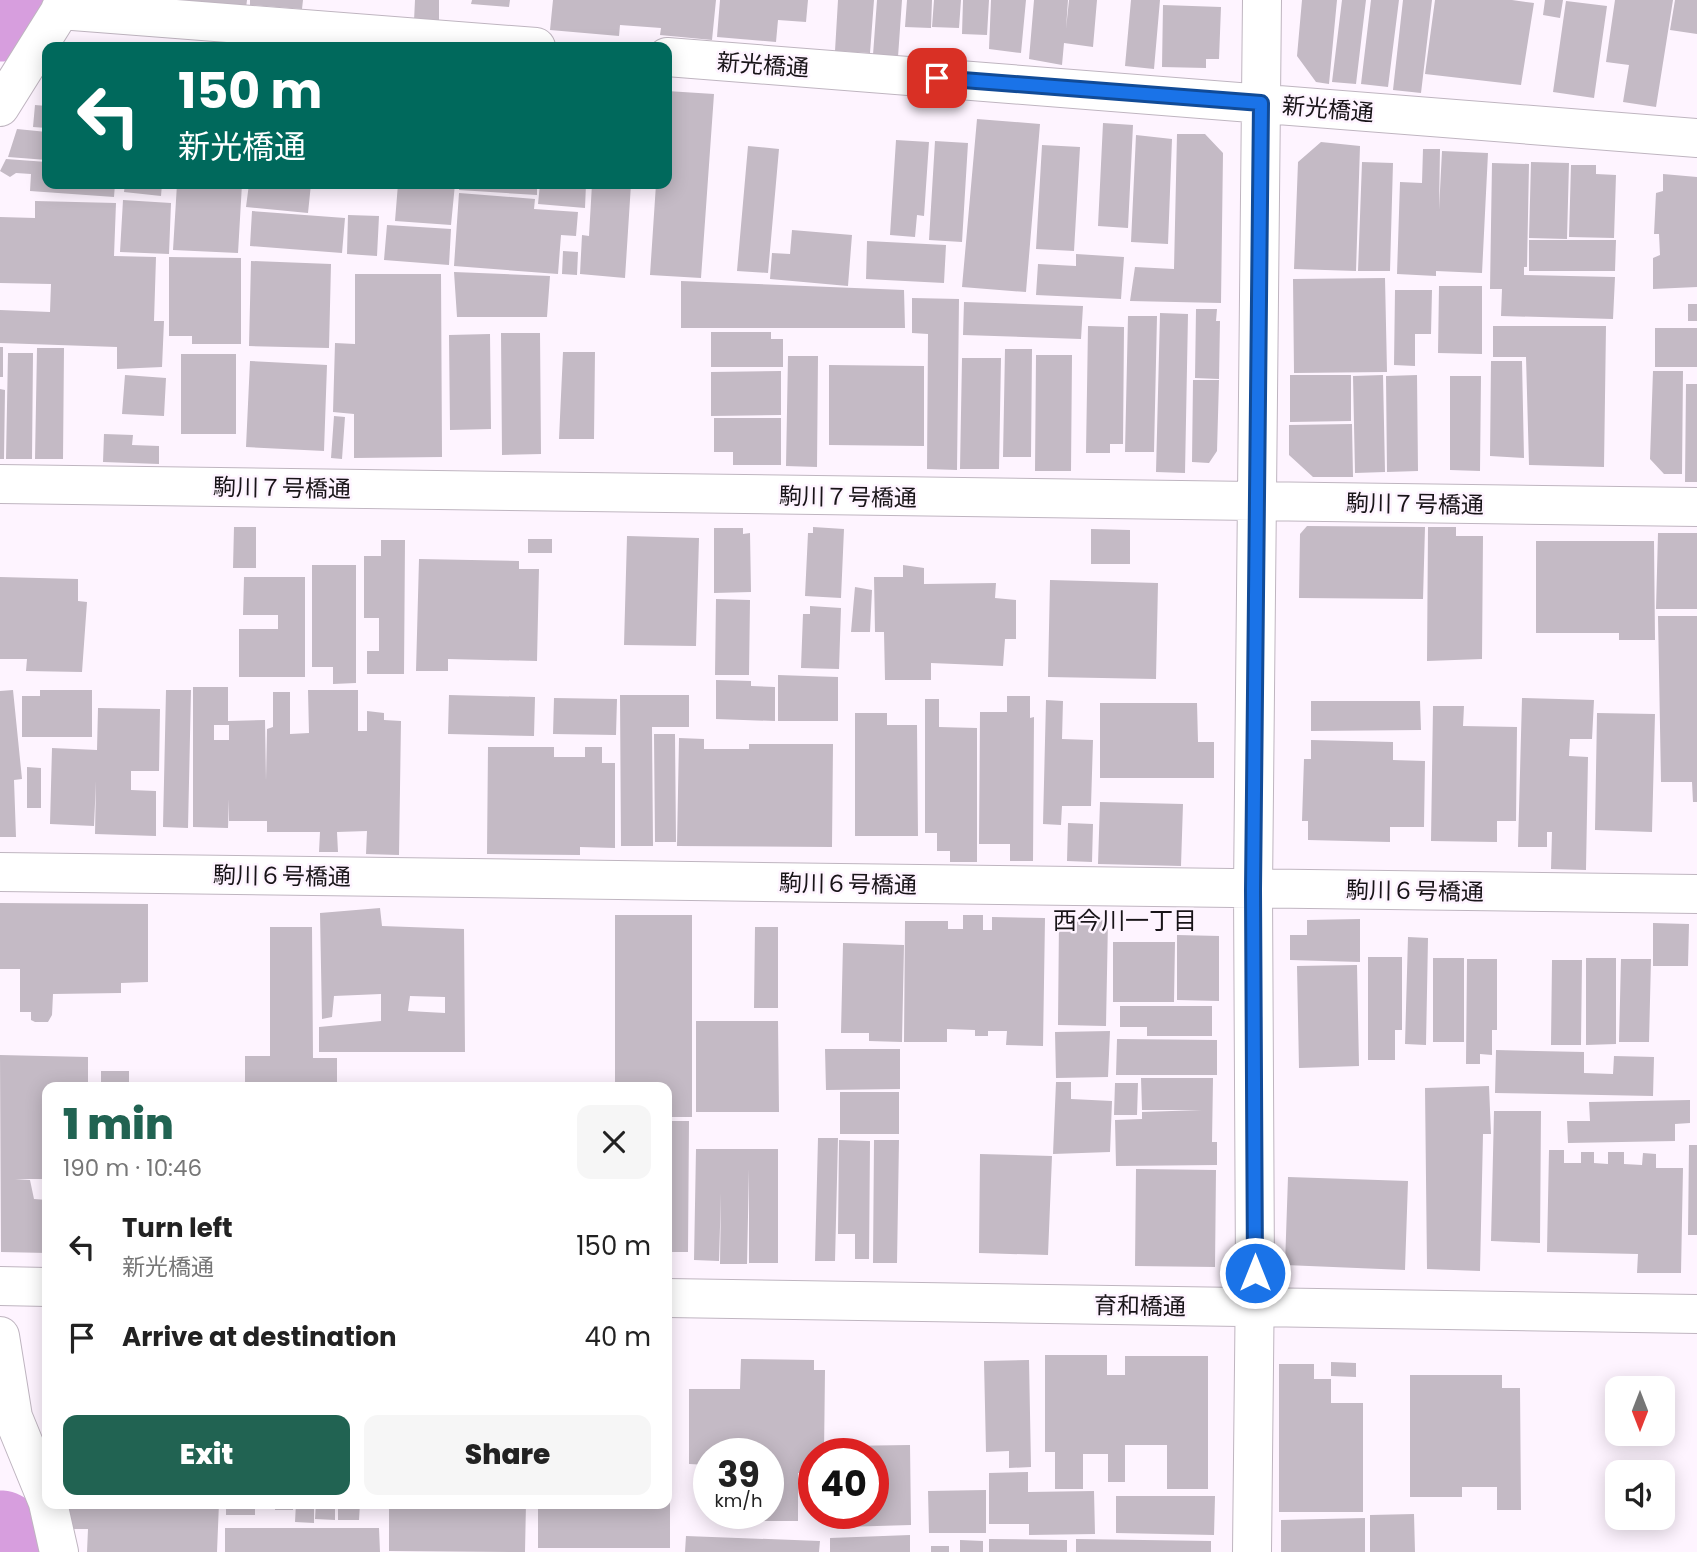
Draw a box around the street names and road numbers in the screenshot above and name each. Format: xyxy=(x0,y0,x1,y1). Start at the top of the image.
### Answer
street label: 新光橋通 xyxy=(716,46,810,84)
street label: 新光橋通 xyxy=(1281,89,1375,129)
street label: 駒川７号橋通 xyxy=(213,471,351,505)
street label: 駒川７号橋通 xyxy=(779,480,917,514)
street label: 駒川７号橋通 xyxy=(1346,487,1484,521)
street label: 駒川６号橋通 xyxy=(213,859,351,893)
street label: 駒川６号橋通 xyxy=(779,867,917,901)
street label: 駒川６号橋通 xyxy=(1346,874,1484,908)
street label: 育和橋通 xyxy=(1094,1289,1186,1323)

